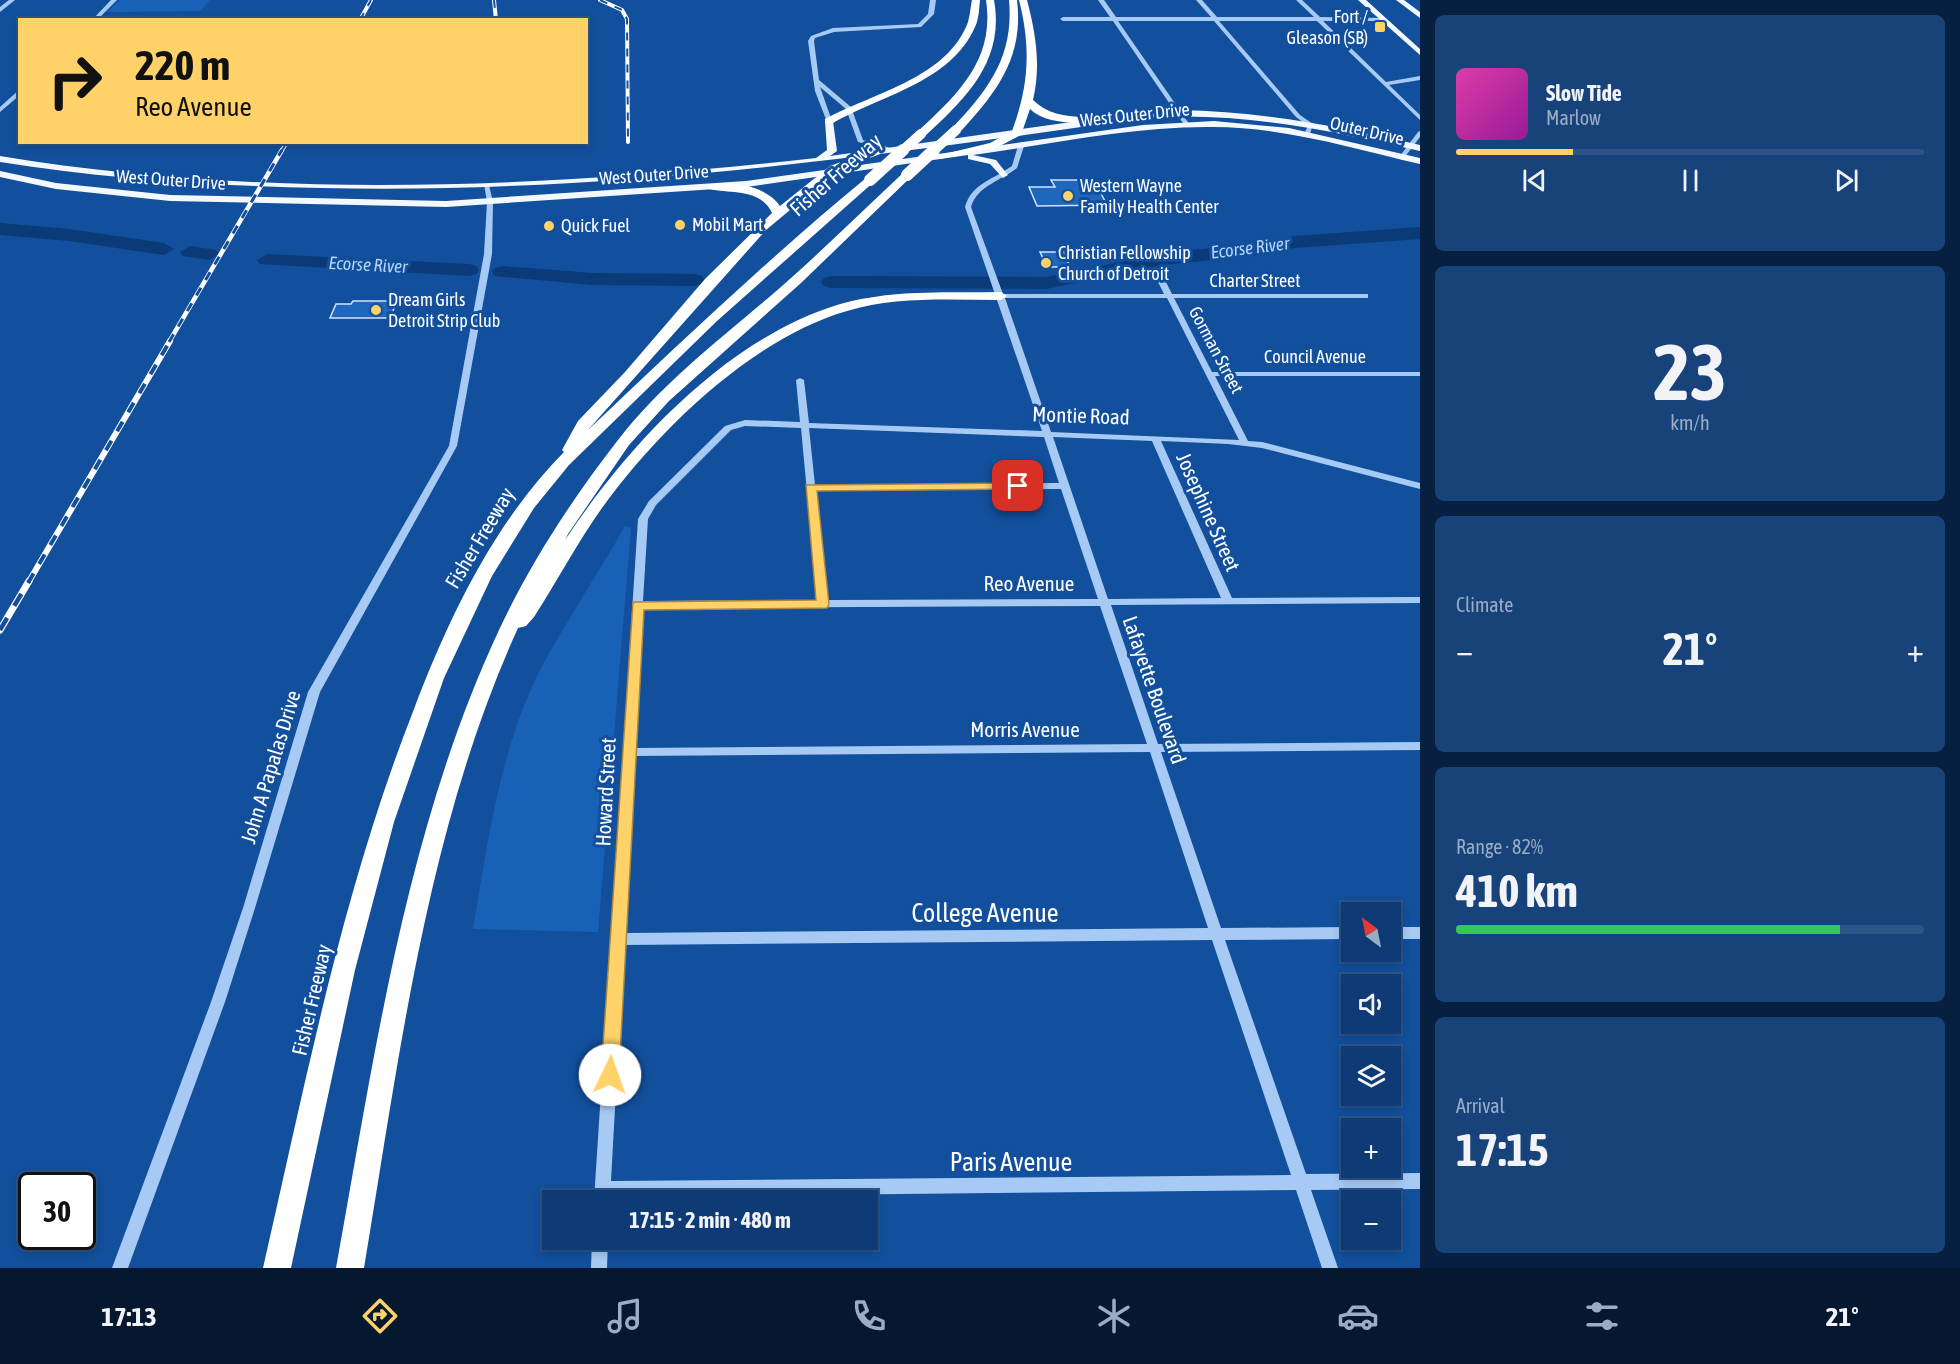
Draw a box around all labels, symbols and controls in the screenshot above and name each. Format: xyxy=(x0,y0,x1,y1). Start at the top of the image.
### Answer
place label: Fort / Gleason (SB) xyxy=(1287,6,1368,48)
marker: Fort / Gleason (SB) xyxy=(1373,20,1387,34)
text: 220 m xyxy=(135,41,230,89)
icon: right xyxy=(36,42,114,120)
text: Slow Tide xyxy=(1546,80,1622,106)
text: Reo Avenue xyxy=(135,91,252,122)
street label: West Outer Drive xyxy=(1079,98,1191,131)
text: Marlow xyxy=(1546,106,1601,129)
street label: Outer Drive xyxy=(1328,112,1406,149)
street label: Fisher Freeway xyxy=(785,128,886,220)
street label: West Outer Drive xyxy=(598,160,709,189)
icon: previous xyxy=(1518,164,1551,197)
icon: pause xyxy=(1674,164,1707,197)
icon: next xyxy=(1830,164,1863,197)
street label: West Outer Drive xyxy=(116,165,227,194)
place label: Western Wayne Family Health Center xyxy=(1080,175,1219,217)
marker: Western Wayne Family Health Center xyxy=(1061,189,1075,203)
place label: Mobil Mart xyxy=(692,214,763,235)
place label: Quick Fuel xyxy=(561,215,630,236)
marker: Mobil Mart xyxy=(673,218,687,232)
marker: Quick Fuel xyxy=(542,219,556,233)
water label: Ecorse River xyxy=(1209,232,1291,263)
place label: Christian Fellowship Church of Detroit xyxy=(1058,242,1191,284)
water label: Ecorse River xyxy=(328,252,409,277)
marker: Christian Fellowship Church of Detroit xyxy=(1039,256,1053,270)
street label: Charter Street xyxy=(1210,270,1300,291)
place label: Dream Girls Detroit Strip Club xyxy=(388,289,500,331)
marker: Dream Girls Detroit Strip Club xyxy=(369,303,383,317)
street label: Gorman Street xyxy=(1185,303,1248,397)
text: 23 xyxy=(1653,327,1727,417)
street label: Council Avenue xyxy=(1264,346,1366,367)
street label: Montie Road xyxy=(1032,401,1130,429)
text: km/h xyxy=(1670,411,1710,434)
street label: Josephine Street xyxy=(1172,449,1246,575)
pin xyxy=(992,460,1043,511)
icon: arrive xyxy=(1001,469,1034,502)
street label: Fisher Freeway xyxy=(440,482,519,592)
street label: Reo Avenue xyxy=(984,571,1074,595)
text: Climate xyxy=(1456,593,1513,616)
street label: Lafayette Boulevard xyxy=(1118,613,1191,767)
text: 21° xyxy=(1663,623,1717,675)
text: − xyxy=(1456,631,1473,669)
text: + xyxy=(1907,631,1924,669)
street label: John A Papalas Drive xyxy=(235,687,305,846)
street label: Morris Avenue xyxy=(970,717,1080,741)
street label: Howard Street xyxy=(590,737,620,847)
text: Range · 82% xyxy=(1456,835,1543,858)
text: 410 km xyxy=(1456,865,1578,917)
street label: College Avenue xyxy=(911,898,1059,928)
north arrow xyxy=(1341,902,1401,962)
map controls xyxy=(1341,902,1401,1250)
street label: Fisher Freeway xyxy=(287,942,336,1058)
button: sound xyxy=(1341,974,1401,1034)
position arrow xyxy=(578,1043,642,1107)
button: layers xyxy=(1341,1046,1401,1106)
text: Arrival xyxy=(1456,1094,1505,1117)
button: + xyxy=(1341,1118,1401,1178)
text: 17:15 xyxy=(1456,1124,1549,1176)
street label: Paris Avenue xyxy=(950,1147,1072,1177)
speed limit sign: 30 xyxy=(18,1172,96,1250)
button: − xyxy=(1341,1190,1401,1250)
text: 17:15 · 2 min · 480 m xyxy=(629,1207,791,1233)
icon: directions xyxy=(359,1295,401,1337)
icon: music xyxy=(604,1295,646,1337)
icon: phone xyxy=(848,1295,890,1337)
icon: climate xyxy=(1093,1295,1135,1337)
icon: car xyxy=(1337,1295,1379,1337)
icon: filters xyxy=(1581,1295,1623,1337)
text: 17:13 xyxy=(101,1301,157,1332)
text: 21° xyxy=(1826,1301,1859,1332)

